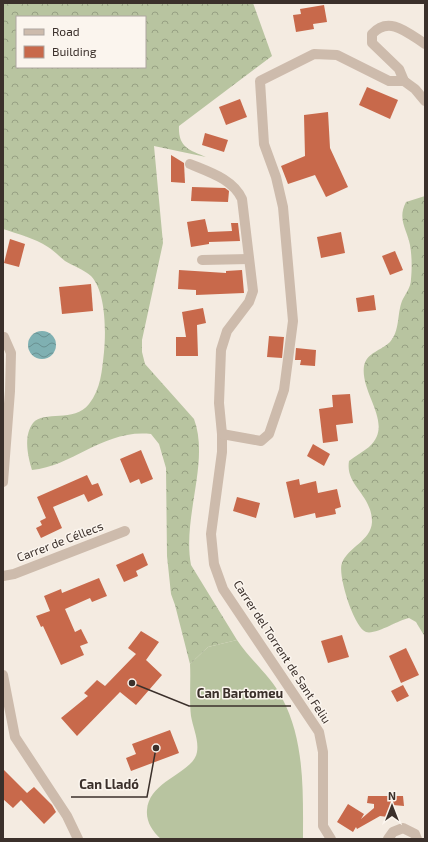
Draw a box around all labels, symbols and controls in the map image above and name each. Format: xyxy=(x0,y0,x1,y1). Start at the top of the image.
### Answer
legend xyxy=(16,16,146,68)
text: Road xyxy=(52,24,80,38)
text: Building xyxy=(52,44,97,58)
street label: Carrer de Céllecs xyxy=(14,518,105,564)
street label: Carrer del Torrent de Sant Feliu xyxy=(231,577,334,726)
callout: Can Bartomeu xyxy=(189,681,291,706)
text: Can Bartomeu xyxy=(197,685,283,701)
callout: Can Lladó xyxy=(71,772,147,797)
text: Can Lladó xyxy=(79,776,139,792)
north arrow xyxy=(372,786,412,826)
text: N xyxy=(388,789,396,802)

